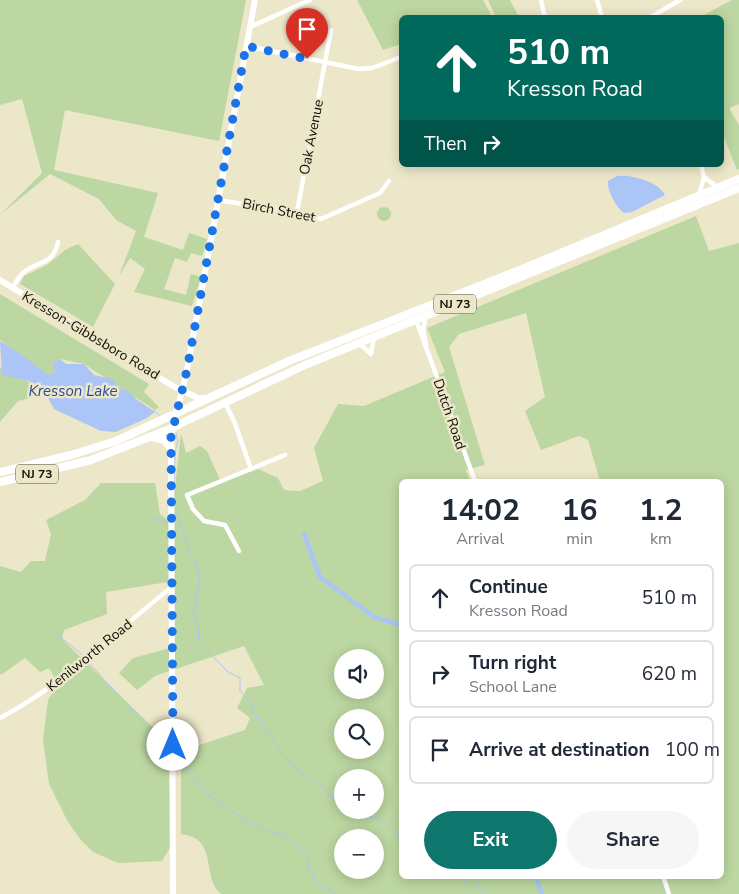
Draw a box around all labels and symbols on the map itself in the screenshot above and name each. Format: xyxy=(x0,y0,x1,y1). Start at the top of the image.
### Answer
pin xyxy=(286,8,328,59)
street label: Oak Avenue xyxy=(295,98,328,176)
street label: Birch Street xyxy=(241,194,317,227)
street label: Kresson-Gibbsboro Road xyxy=(18,287,163,384)
road number: NJ 73 xyxy=(434,294,476,314)
street label: Dutch Road xyxy=(429,376,471,452)
water label: Kresson Lake xyxy=(28,381,118,401)
road number: NJ 73 xyxy=(16,464,58,484)
street label: Kenilworth Road xyxy=(42,615,136,696)
position arrow xyxy=(146,718,198,770)

